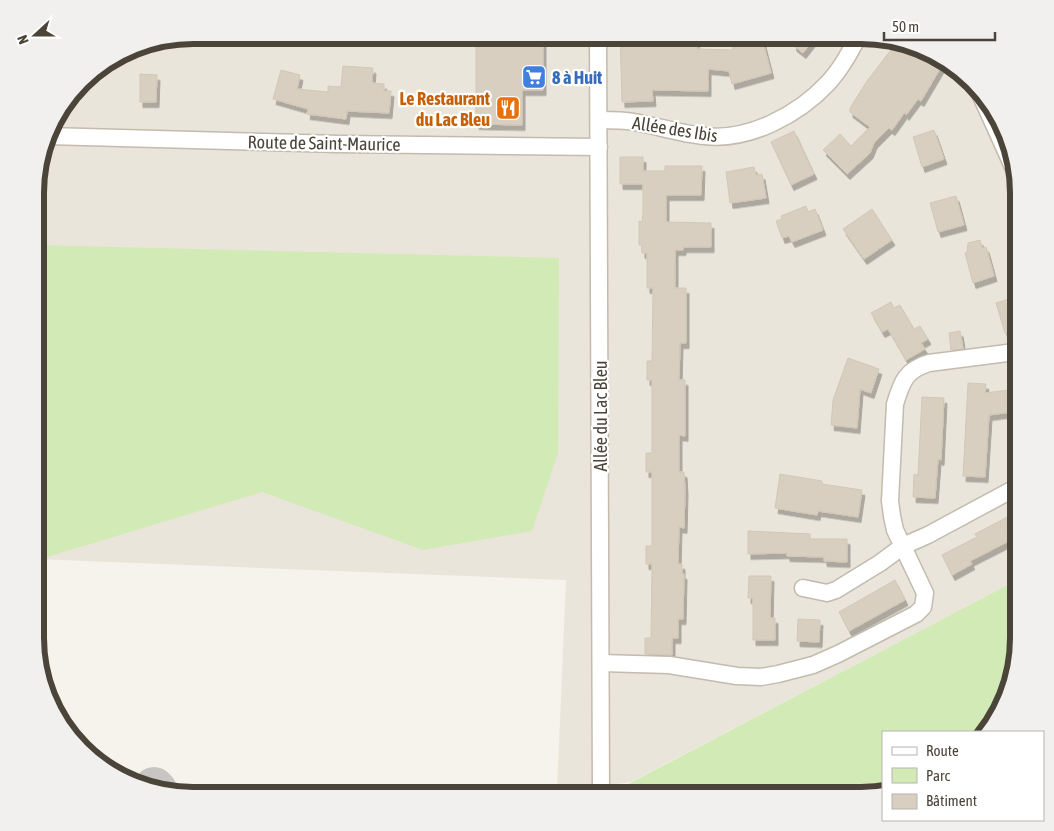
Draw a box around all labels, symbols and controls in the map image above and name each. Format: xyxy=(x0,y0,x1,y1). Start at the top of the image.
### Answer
north arrow xyxy=(10,10,60,60)
scale bar xyxy=(884,10,995,42)
text: 50 m xyxy=(892,18,919,35)
text: N xyxy=(14,33,32,46)
supermarket icon: 8 à Huit xyxy=(521,64,547,90)
place label: 8 à Huit xyxy=(552,67,603,88)
place label: Le Restaurant du Lac Bleu xyxy=(399,88,491,130)
restaurant icon: Le Restaurant du Lac Bleu xyxy=(495,95,521,121)
street label: Allée des Ibis xyxy=(631,112,719,146)
street label: Route de Saint-Maurice xyxy=(247,131,401,155)
street label: Allée du Lac Bleu xyxy=(590,360,611,472)
legend xyxy=(882,731,1044,821)
text: Route xyxy=(926,742,959,759)
text: Parc xyxy=(926,767,950,784)
text: Bâtiment xyxy=(926,792,977,809)

